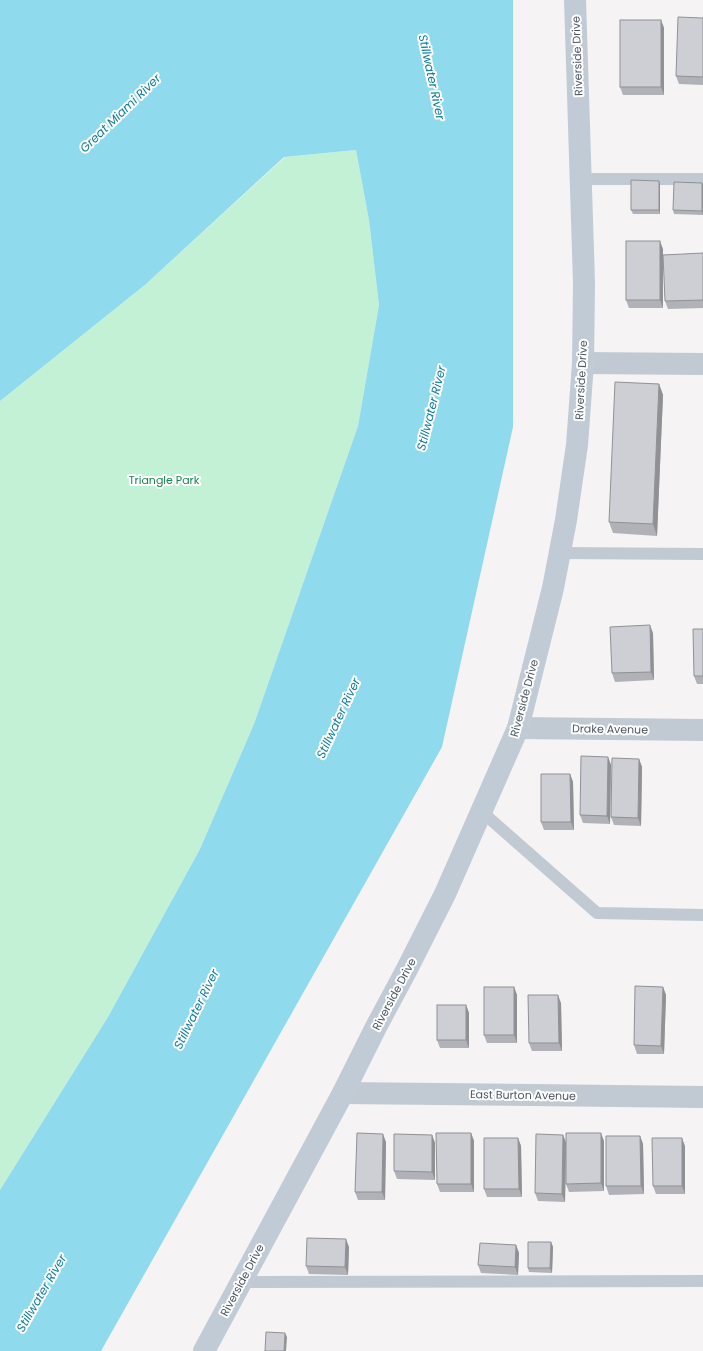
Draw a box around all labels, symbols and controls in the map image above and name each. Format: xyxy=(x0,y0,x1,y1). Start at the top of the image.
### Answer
street label: Riverside Drive xyxy=(568,16,586,96)
water label: Stillwater River xyxy=(415,33,449,122)
water label: Great Miami River xyxy=(76,70,165,156)
street label: Riverside Drive xyxy=(571,340,591,420)
water label: Stillwater River xyxy=(412,363,450,452)
park label: Triangle Park xyxy=(129,472,200,488)
street label: Riverside Drive xyxy=(506,657,542,739)
water label: Stillwater River xyxy=(312,675,364,761)
street label: Drake Avenue xyxy=(572,720,648,738)
street label: Riverside Drive xyxy=(368,955,420,1033)
water label: Stillwater River xyxy=(169,966,223,1052)
street label: East Burton Avenue xyxy=(470,1086,576,1104)
street label: Riverside Drive xyxy=(216,1241,268,1319)
water label: Stillwater River xyxy=(12,1251,70,1335)

